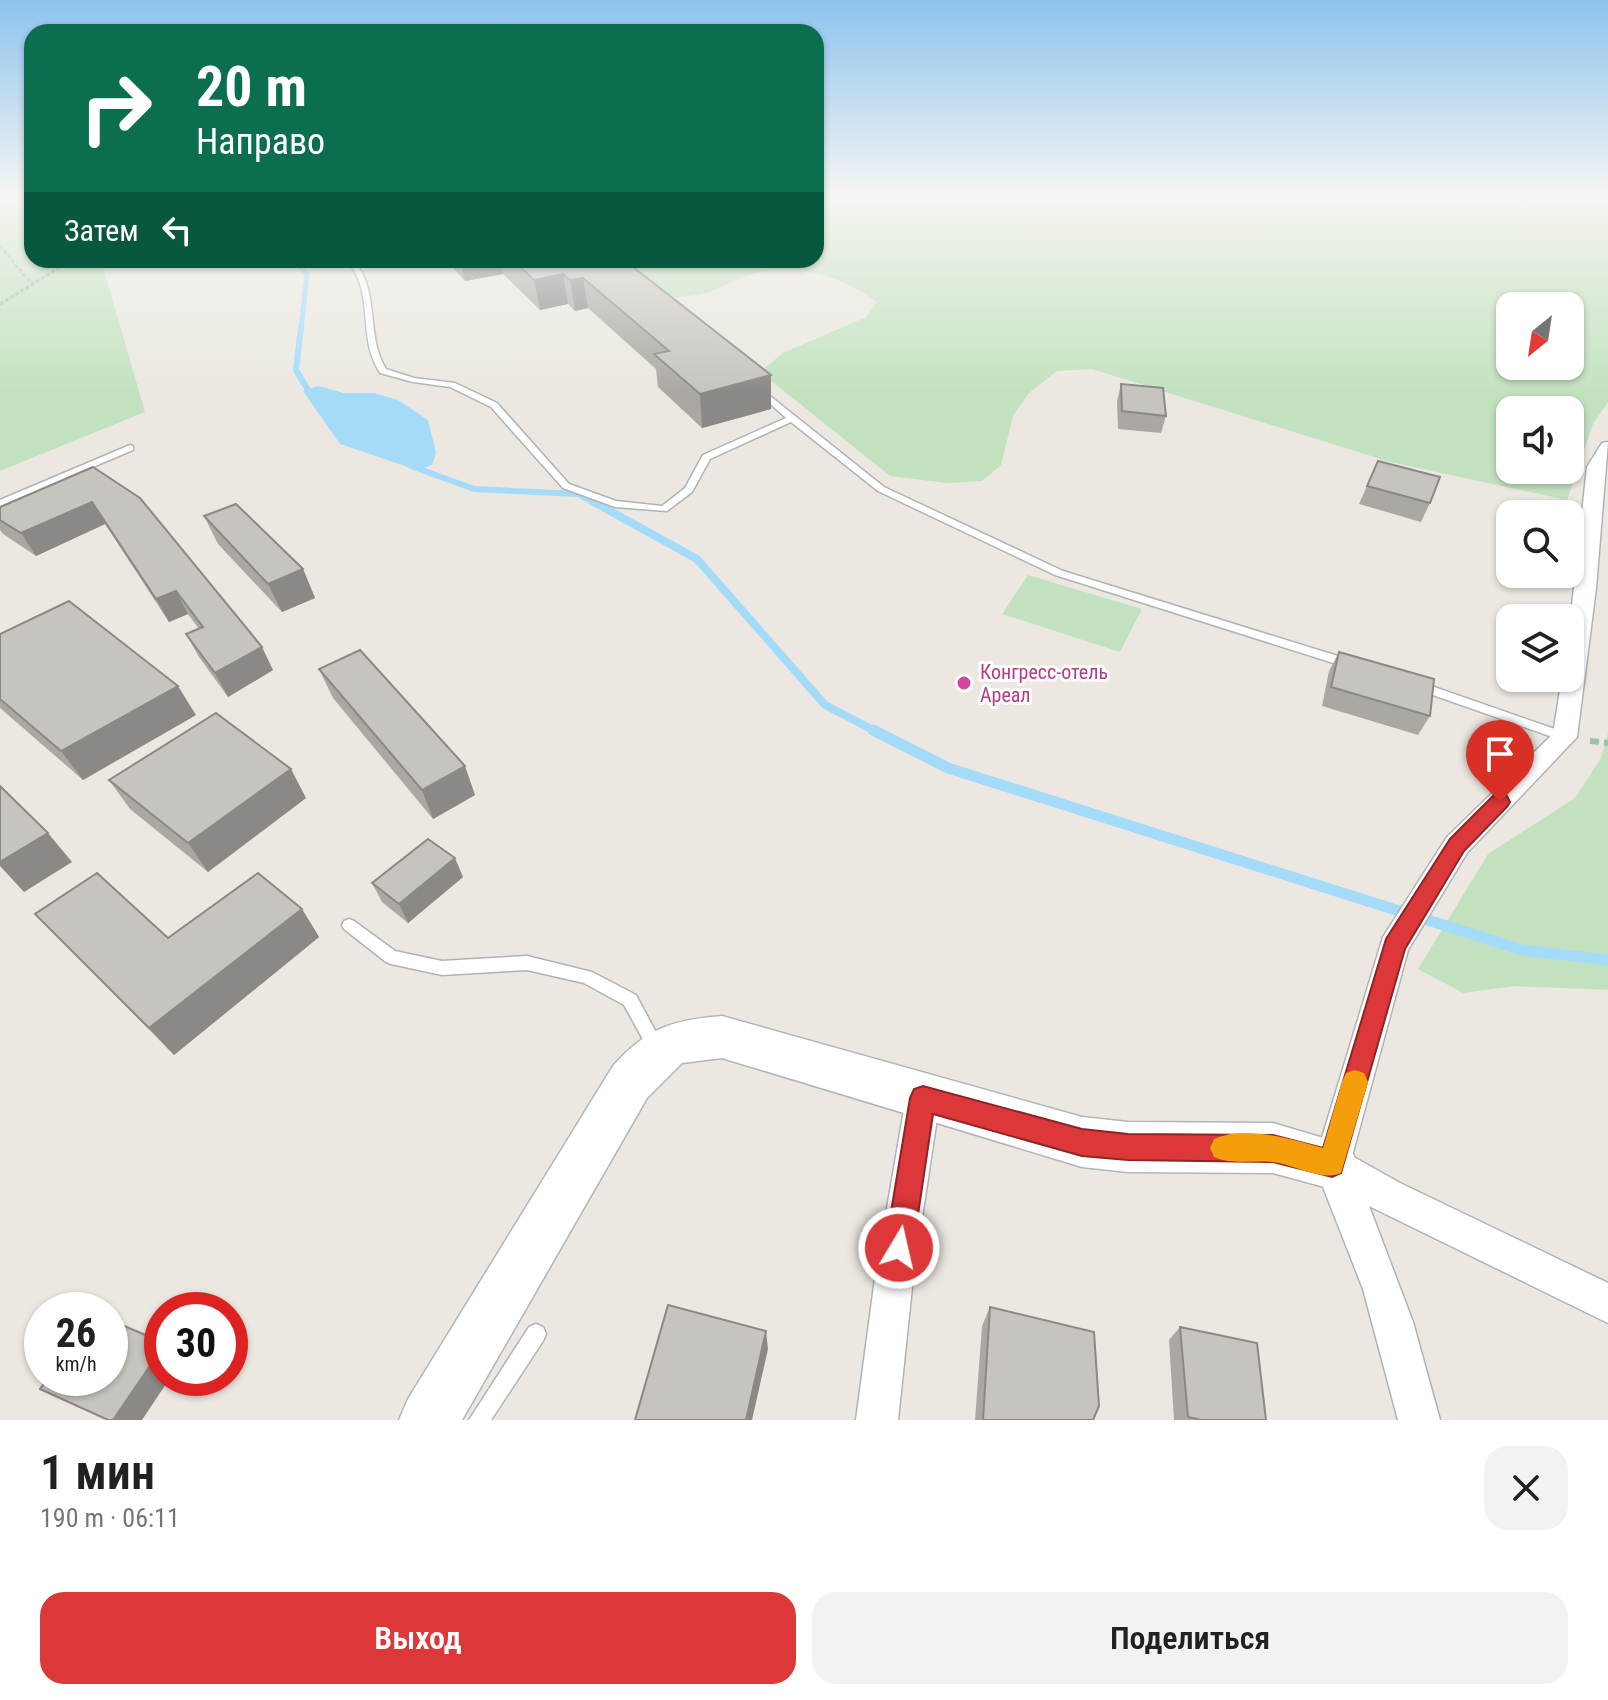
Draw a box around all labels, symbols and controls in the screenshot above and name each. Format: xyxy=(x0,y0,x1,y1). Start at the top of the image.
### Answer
text: 20 m xyxy=(196,54,307,120)
icon: right xyxy=(64,56,168,160)
text: Направо xyxy=(196,121,325,163)
icon: left xyxy=(155,208,199,252)
text: Затем xyxy=(64,213,139,248)
north arrow xyxy=(1496,292,1584,380)
map controls xyxy=(1496,292,1584,692)
button: sound xyxy=(1496,396,1584,484)
button: search xyxy=(1496,500,1584,588)
button: layers xyxy=(1496,604,1584,692)
place label: Конгресс-отель Ареал xyxy=(980,660,1108,707)
marker: Конгресс-отель Ареал xyxy=(955,674,973,692)
pin xyxy=(1466,720,1534,802)
icon: arrive xyxy=(1478,732,1522,776)
position arrow xyxy=(857,1206,941,1290)
speed limit sign: 30 xyxy=(144,1292,248,1396)
text: 26 xyxy=(56,1310,96,1357)
text: km/h xyxy=(55,1352,97,1376)
text: 1 мин xyxy=(40,1444,155,1501)
button: close xyxy=(1484,1446,1568,1530)
text: 190 m · 06:11 xyxy=(40,1503,180,1533)
button: Выход xyxy=(40,1592,796,1684)
button: Поделиться xyxy=(812,1592,1568,1684)

